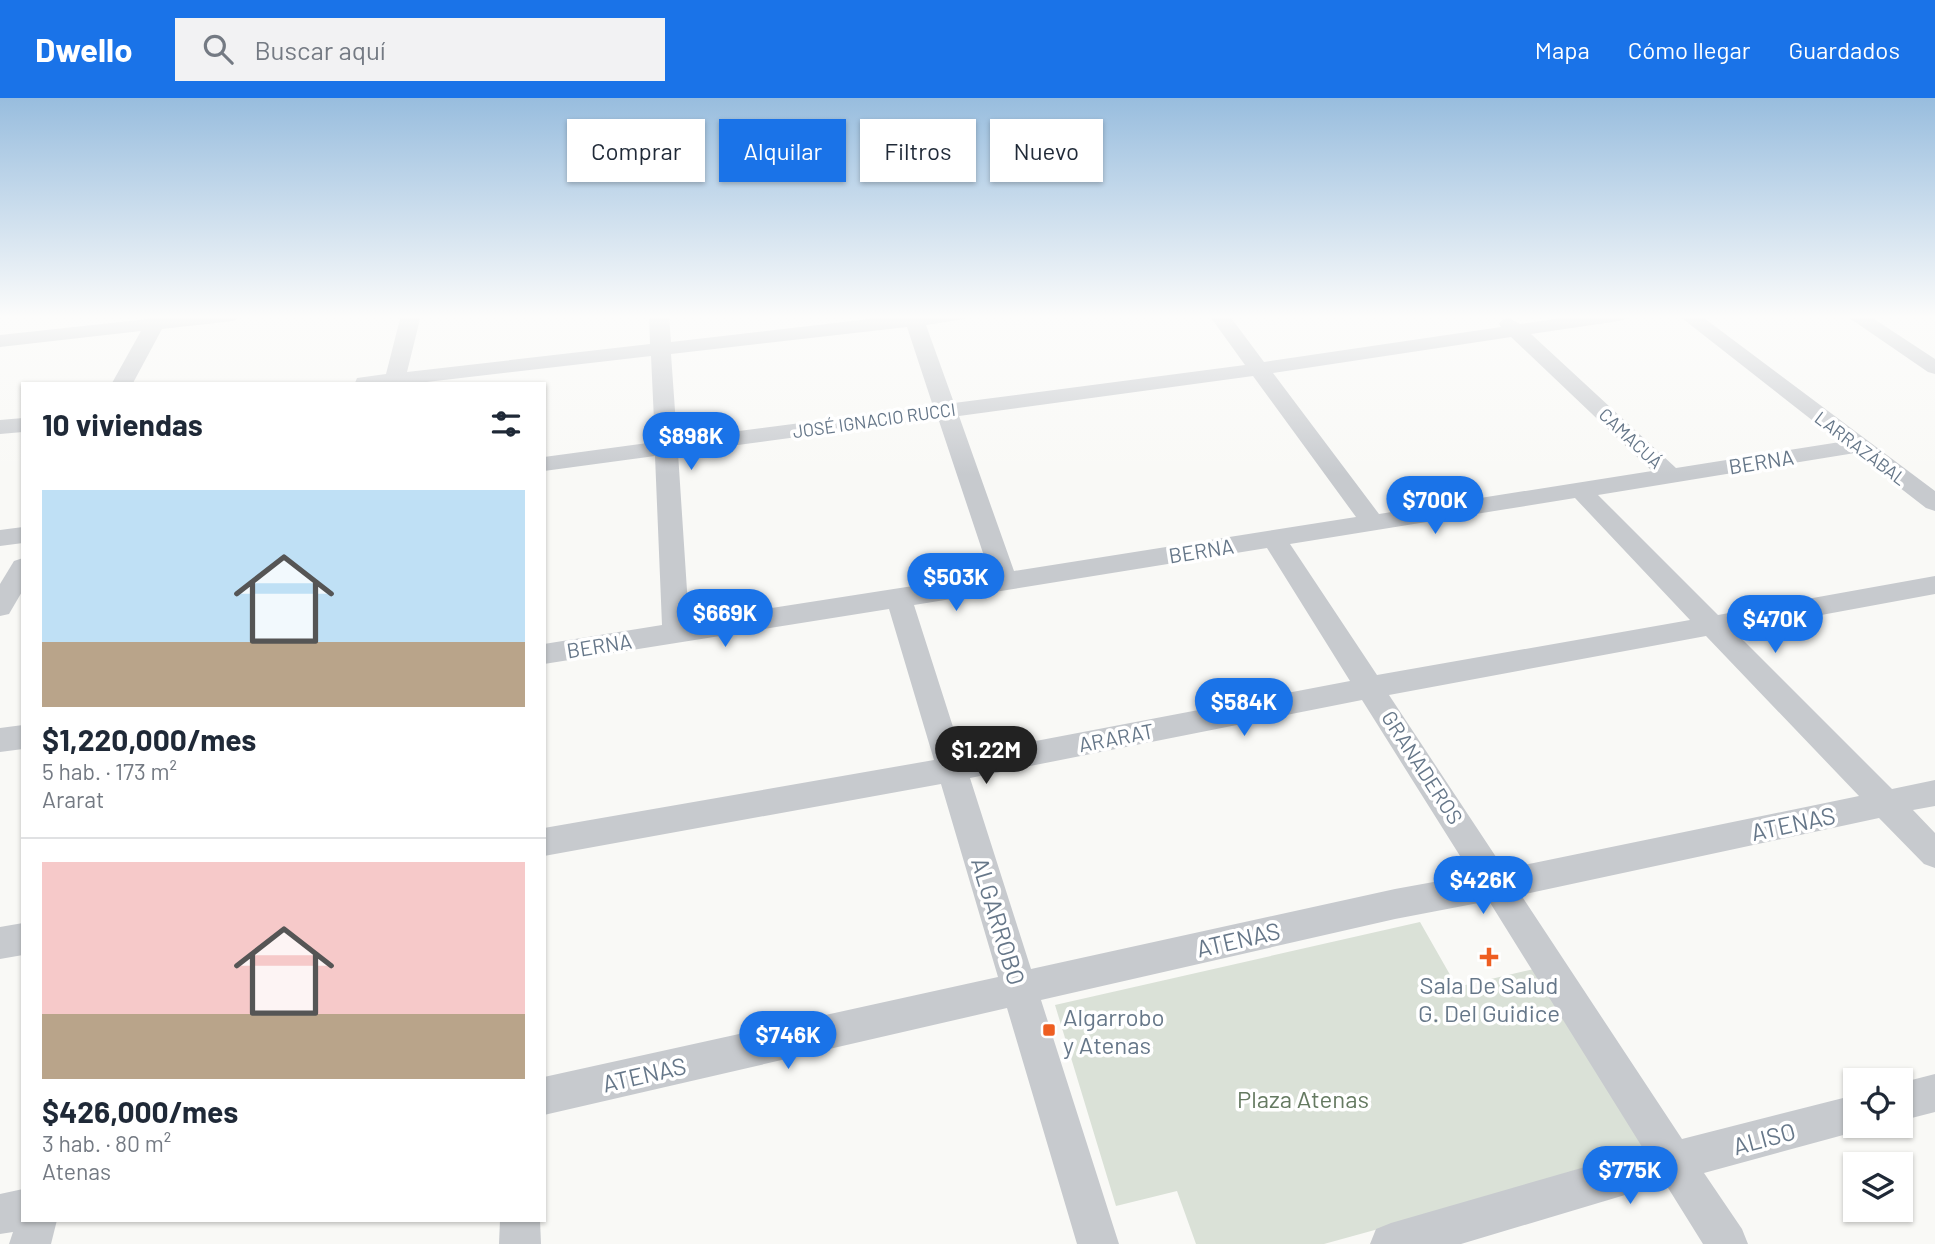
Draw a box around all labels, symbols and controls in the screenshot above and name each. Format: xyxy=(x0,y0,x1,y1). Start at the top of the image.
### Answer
search box xyxy=(175,18,665,81)
text: Dwello xyxy=(35,29,133,69)
icon: search xyxy=(199,30,237,68)
text: Buscar aquí xyxy=(255,34,386,65)
text: Mapa xyxy=(1535,35,1590,64)
text: Cómo llegar xyxy=(1628,35,1750,64)
text: Guardados xyxy=(1788,35,1900,64)
chip: Comprar xyxy=(567,119,705,182)
chip: Alquilar xyxy=(719,119,846,182)
chip: Filtros xyxy=(860,119,976,182)
chip: Nuevo xyxy=(990,119,1103,182)
street label: JOSÉ IGNACIO RUCCI xyxy=(791,398,957,442)
street label: CAMACUÁ xyxy=(1595,403,1667,473)
icon: filters xyxy=(487,405,525,443)
text: 10 viviendas xyxy=(42,406,203,442)
street label: LARRAZÁBAL xyxy=(1811,406,1911,490)
pin: $898K xyxy=(642,412,740,472)
text: $898K xyxy=(659,421,723,449)
street label: BERNA xyxy=(1727,443,1796,478)
pin: $700K xyxy=(1386,476,1484,536)
text: $700K xyxy=(1402,485,1468,513)
street label: BERNA xyxy=(1167,532,1236,567)
icon: home xyxy=(221,536,347,662)
pin: $503K xyxy=(907,554,1005,613)
text: $503K xyxy=(923,562,989,590)
pin: $669K xyxy=(676,589,774,649)
pin: $470K xyxy=(1726,596,1824,655)
text: $669K xyxy=(693,598,757,626)
text: $470K xyxy=(1743,604,1807,632)
street label: BERNA xyxy=(565,627,634,662)
pin: $584K xyxy=(1195,678,1293,738)
text: $584K xyxy=(1211,687,1277,715)
street label: GRANADEROS xyxy=(1377,706,1469,828)
street label: ARARAT xyxy=(1076,717,1156,757)
text: $1,220,000/mes xyxy=(42,721,256,757)
pin: $1.22M xyxy=(929,726,1043,786)
text: $1.22M xyxy=(951,735,1021,763)
text: 5 hab. · 173 m² xyxy=(42,757,177,785)
text: Ararat xyxy=(42,785,104,813)
street label: ATENAS xyxy=(1748,800,1838,846)
street label: ALGARROBO xyxy=(966,854,1032,988)
pin: $426K xyxy=(1434,856,1532,916)
text: $426K xyxy=(1450,865,1516,893)
icon: home xyxy=(221,908,347,1034)
street label: ATENAS xyxy=(1193,915,1283,963)
marker: Sala De Salud G. Del Guidice xyxy=(1479,947,1499,967)
place label: Sala De Salud G. Del Guidice xyxy=(1418,970,1560,1027)
place label: Algarrobo y Atenas xyxy=(1063,1002,1165,1059)
pin: $746K xyxy=(739,1012,837,1071)
text: $746K xyxy=(755,1020,821,1048)
marker: Algarrobo y Atenas xyxy=(1041,1022,1057,1038)
street label: ATENAS xyxy=(599,1050,689,1098)
map controls xyxy=(1843,1068,1913,1222)
button: locate xyxy=(1843,1068,1913,1138)
park label: Plaza Atenas xyxy=(1237,1084,1369,1113)
text: $426,000/mes xyxy=(42,1093,238,1129)
street label: ALISO xyxy=(1730,1116,1798,1160)
text: 3 hab. · 80 m² xyxy=(42,1129,171,1157)
pin: $775K xyxy=(1581,1146,1679,1206)
button: layers xyxy=(1843,1152,1913,1222)
text: $775K xyxy=(1599,1155,1661,1183)
text: Atenas xyxy=(42,1157,111,1185)

